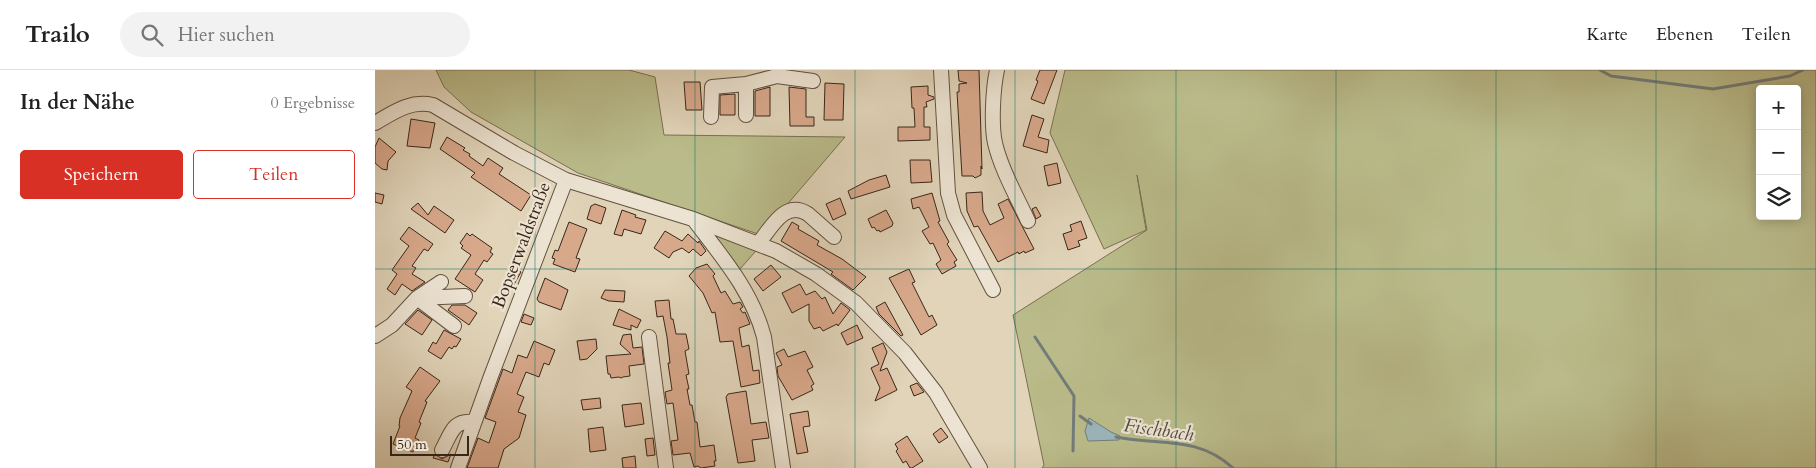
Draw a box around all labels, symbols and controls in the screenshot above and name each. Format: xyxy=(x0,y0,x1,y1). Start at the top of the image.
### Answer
search box xyxy=(120,12,470,57)
text: Trailo xyxy=(25,18,90,51)
icon: search xyxy=(138,21,166,49)
text: Hier suchen xyxy=(178,22,275,48)
text: Karte xyxy=(1586,22,1628,47)
text: Ebenen xyxy=(1656,22,1714,47)
text: Teilen xyxy=(1742,22,1791,47)
map controls xyxy=(1756,85,1801,220)
button: + xyxy=(1756,85,1801,130)
text: In der Nähe xyxy=(20,88,135,117)
text: 0 Ergebnisse xyxy=(270,92,355,114)
button: − xyxy=(1756,130,1801,175)
button: Speichern xyxy=(20,150,183,199)
button: Teilen xyxy=(193,150,355,199)
button: layers xyxy=(1756,175,1801,220)
street label: Bopserwaldstraße xyxy=(486,178,557,312)
water label: Fischbach xyxy=(1122,412,1196,448)
scale bar xyxy=(390,433,469,456)
text: 50 m xyxy=(397,435,427,454)

